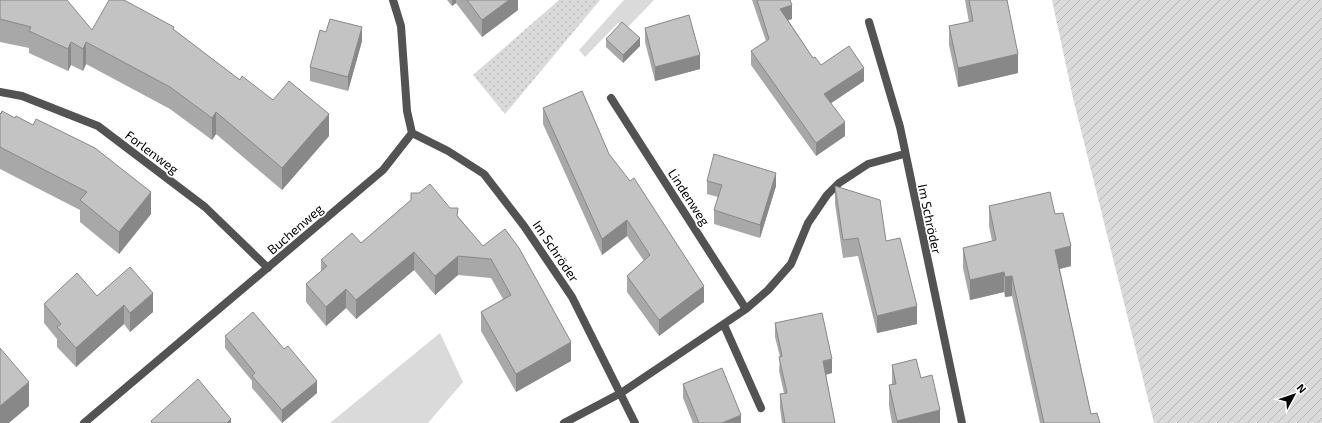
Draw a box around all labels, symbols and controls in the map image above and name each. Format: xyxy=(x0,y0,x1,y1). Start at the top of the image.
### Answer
street label: Forlenweg xyxy=(122,127,182,177)
street label: Lindenweg xyxy=(665,166,713,228)
street label: Im Schröder xyxy=(915,183,945,255)
street label: Buchenweg xyxy=(264,200,326,258)
street label: Im Schröder xyxy=(530,217,582,285)
north arrow xyxy=(1274,375,1314,415)
text: N xyxy=(1295,381,1310,396)

